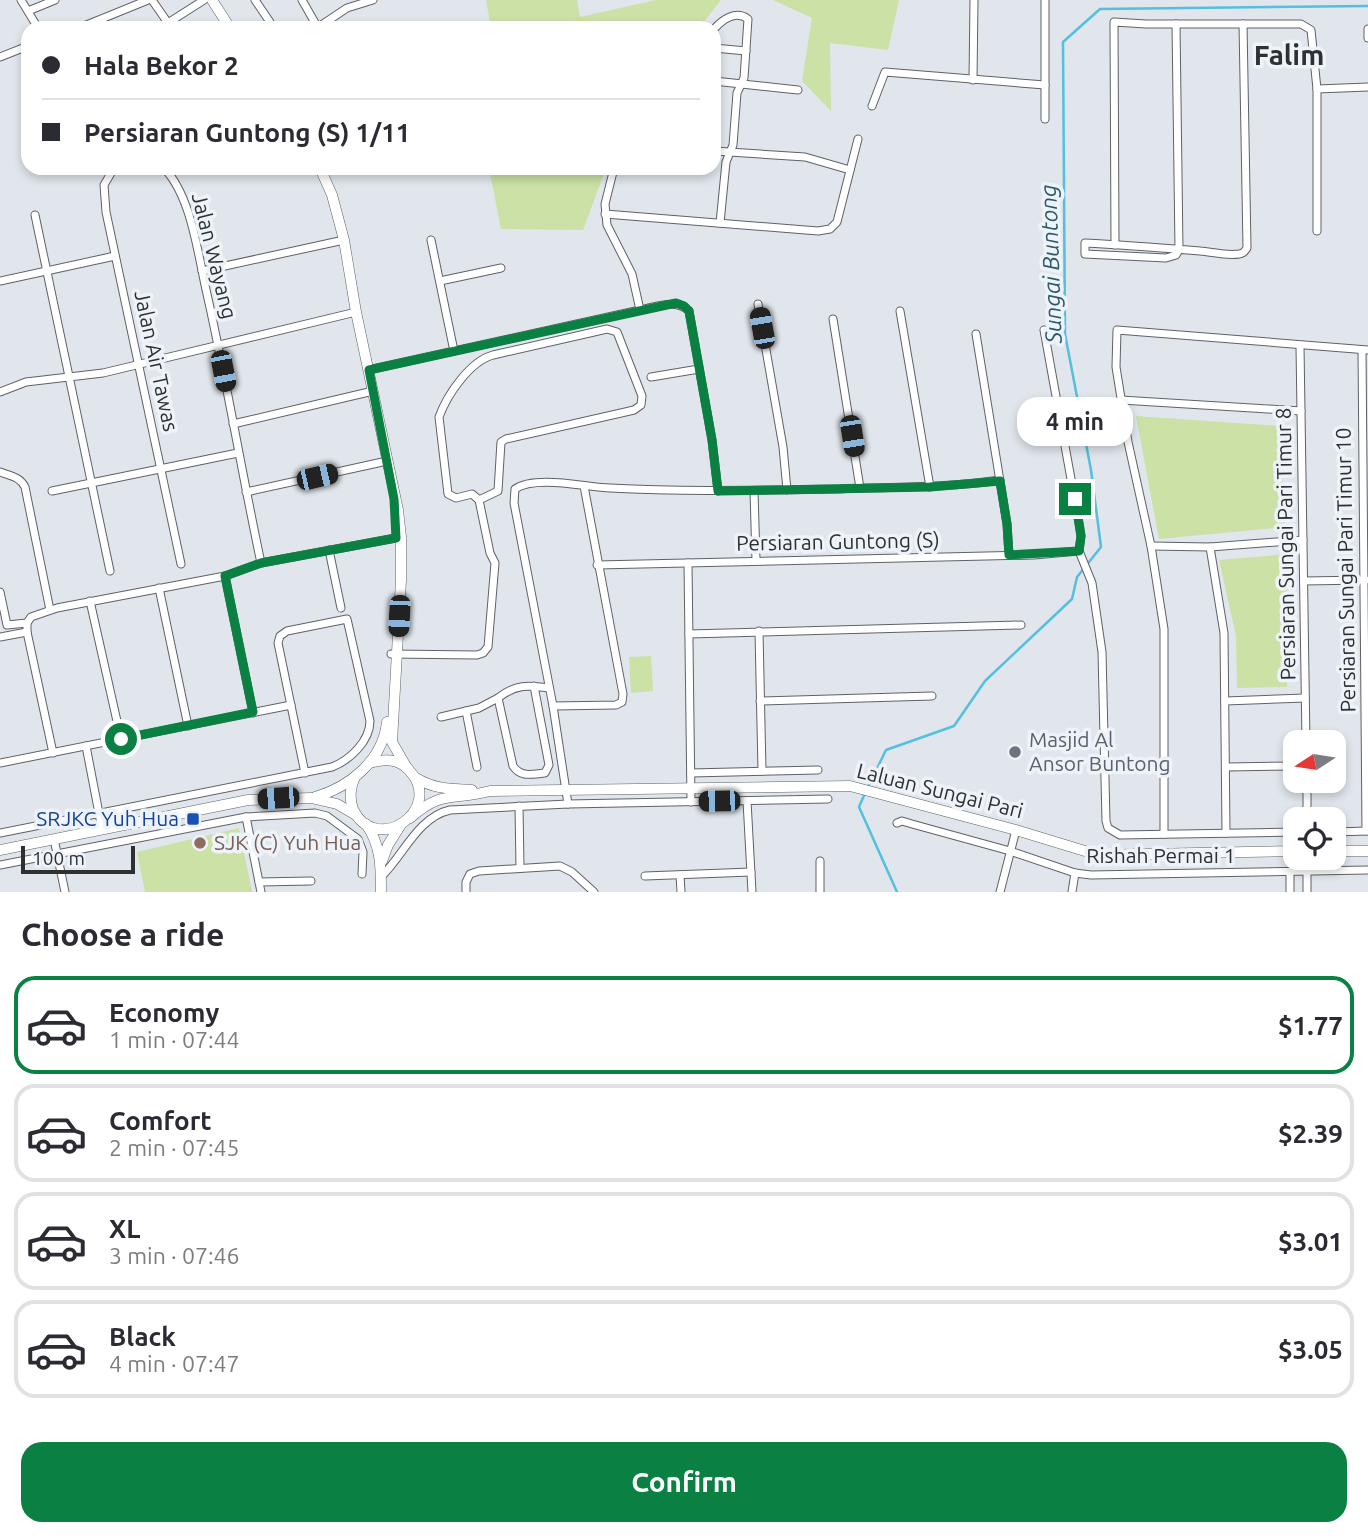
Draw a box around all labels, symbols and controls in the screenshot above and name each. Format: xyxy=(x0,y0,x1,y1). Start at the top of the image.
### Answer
district label: Falim xyxy=(1254,39,1324,70)
text: Hala Bekor 2 xyxy=(84,51,239,80)
text: Persiaran Guntong (S) 1/11 xyxy=(84,118,410,147)
water label: Sungai Buntong xyxy=(1035,184,1066,345)
street label: Jalan Wayang xyxy=(188,190,242,321)
street label: Jalan Air Tawas xyxy=(130,288,184,434)
car xyxy=(749,305,776,351)
car xyxy=(209,348,238,394)
callout: 4 min xyxy=(1017,398,1133,447)
street label: Persiaran Sungai Pari Timur 8 xyxy=(1271,407,1299,681)
text: 4 min xyxy=(1046,409,1104,434)
car xyxy=(839,414,866,458)
street label: Persiaran Sungai Pari Timur 10 xyxy=(1331,427,1359,713)
car xyxy=(295,462,340,492)
route end xyxy=(1059,483,1091,515)
street label: Persiaran Guntong (S) xyxy=(736,527,940,555)
car xyxy=(388,594,411,638)
route start xyxy=(105,723,137,755)
place label: Masjid Al Ansor Buntong xyxy=(1029,727,1171,775)
north arrow xyxy=(1283,730,1346,793)
map controls xyxy=(1283,730,1346,870)
marker: Masjid Al Ansor Buntong xyxy=(1007,744,1023,760)
street label: Laluan Sungai Pari xyxy=(855,758,1026,822)
car xyxy=(257,786,300,810)
car xyxy=(698,790,741,812)
place label: SRJKC Yuh Hua xyxy=(36,806,179,830)
button: locate xyxy=(1283,807,1346,870)
marker: SRJKC Yuh Hua xyxy=(185,811,201,827)
place label: SJK (C) Yuh Hua xyxy=(214,830,361,854)
marker: SJK (C) Yuh Hua xyxy=(192,835,208,851)
scale bar xyxy=(21,843,135,875)
street label: Rishah Permai 1 xyxy=(1086,843,1236,867)
text: 100 m xyxy=(32,847,85,869)
text: Choose a ride xyxy=(21,916,224,952)
icon: car xyxy=(25,994,88,1057)
text: Economy xyxy=(109,998,219,1027)
text: $1.77 xyxy=(1278,1011,1343,1040)
text: 1 min · 07:44 xyxy=(109,1027,240,1052)
icon: car xyxy=(25,1102,88,1165)
text: Comfort xyxy=(109,1106,212,1135)
text: $2.39 xyxy=(1278,1119,1343,1148)
text: 2 min · 07:45 xyxy=(109,1135,240,1160)
icon: car xyxy=(25,1210,88,1273)
text: XL xyxy=(109,1214,140,1243)
text: $3.01 xyxy=(1278,1227,1343,1256)
text: 3 min · 07:46 xyxy=(109,1243,240,1268)
icon: car xyxy=(25,1318,88,1381)
text: Black xyxy=(109,1322,176,1351)
text: $3.05 xyxy=(1278,1335,1343,1364)
text: 4 min · 07:47 xyxy=(109,1351,240,1376)
button: Confirm xyxy=(21,1442,1347,1522)

